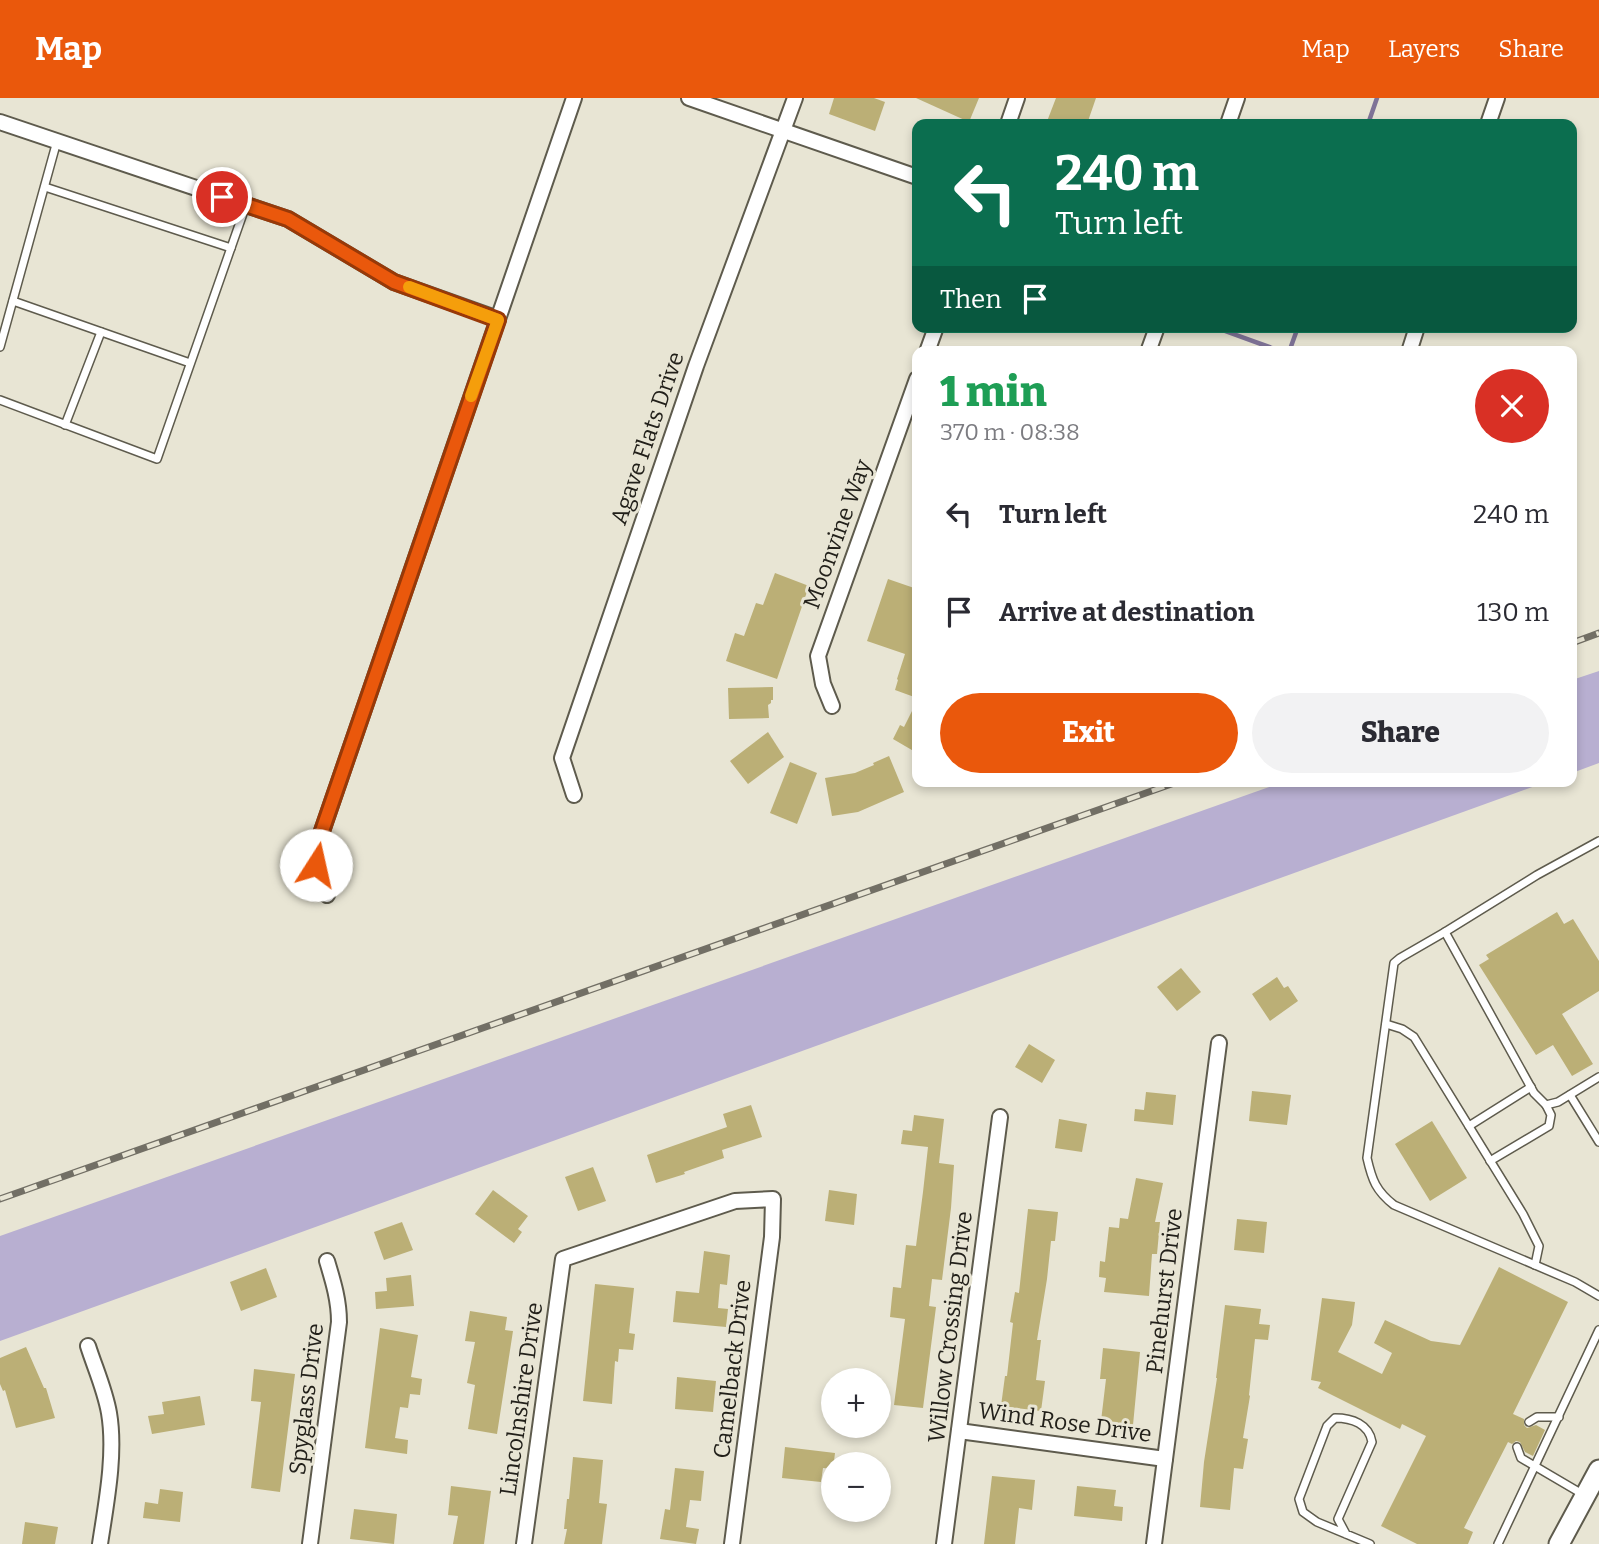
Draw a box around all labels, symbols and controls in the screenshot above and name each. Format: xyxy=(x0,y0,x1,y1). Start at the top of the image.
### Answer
text: Map xyxy=(35,29,102,69)
text: Map xyxy=(1302,35,1350,63)
text: Layers xyxy=(1388,35,1460,63)
text: Share xyxy=(1498,35,1564,63)
text: 240 m xyxy=(1055,144,1199,203)
icon: left xyxy=(940,147,1031,238)
pin xyxy=(192,167,252,227)
icon: arrive xyxy=(203,178,241,216)
text: Turn left xyxy=(1055,204,1183,242)
icon: arrive xyxy=(1016,280,1054,318)
text: Then xyxy=(940,284,1002,315)
street label: Agave Flats Drive xyxy=(604,348,690,528)
text: 1 min xyxy=(940,367,1047,417)
button: close xyxy=(1475,369,1549,443)
text: 370 m · 08:38 xyxy=(940,418,1080,446)
street label: Moonvine Way xyxy=(797,455,877,612)
icon: left xyxy=(940,495,978,533)
text: Turn left xyxy=(999,499,1107,530)
text: 240 m xyxy=(1473,499,1549,530)
icon: arrive xyxy=(940,593,978,631)
text: Arrive at destination xyxy=(999,597,1254,628)
text: 130 m xyxy=(1477,597,1549,628)
button: Exit xyxy=(940,693,1238,773)
button: Share xyxy=(1252,693,1549,773)
position arrow xyxy=(279,828,353,902)
street label: Pinehurst Drive xyxy=(1140,1207,1188,1375)
street label: Willow Crossing Drive xyxy=(922,1210,978,1444)
street label: Camelback Drive xyxy=(707,1278,757,1460)
street label: Lincolnshire Drive xyxy=(494,1300,548,1498)
street label: Spyglass Drive xyxy=(283,1321,329,1477)
map controls xyxy=(821,1368,891,1522)
button: + xyxy=(821,1368,891,1438)
street label: Wind Rose Drive xyxy=(976,1396,1154,1448)
button: − xyxy=(821,1452,891,1522)

